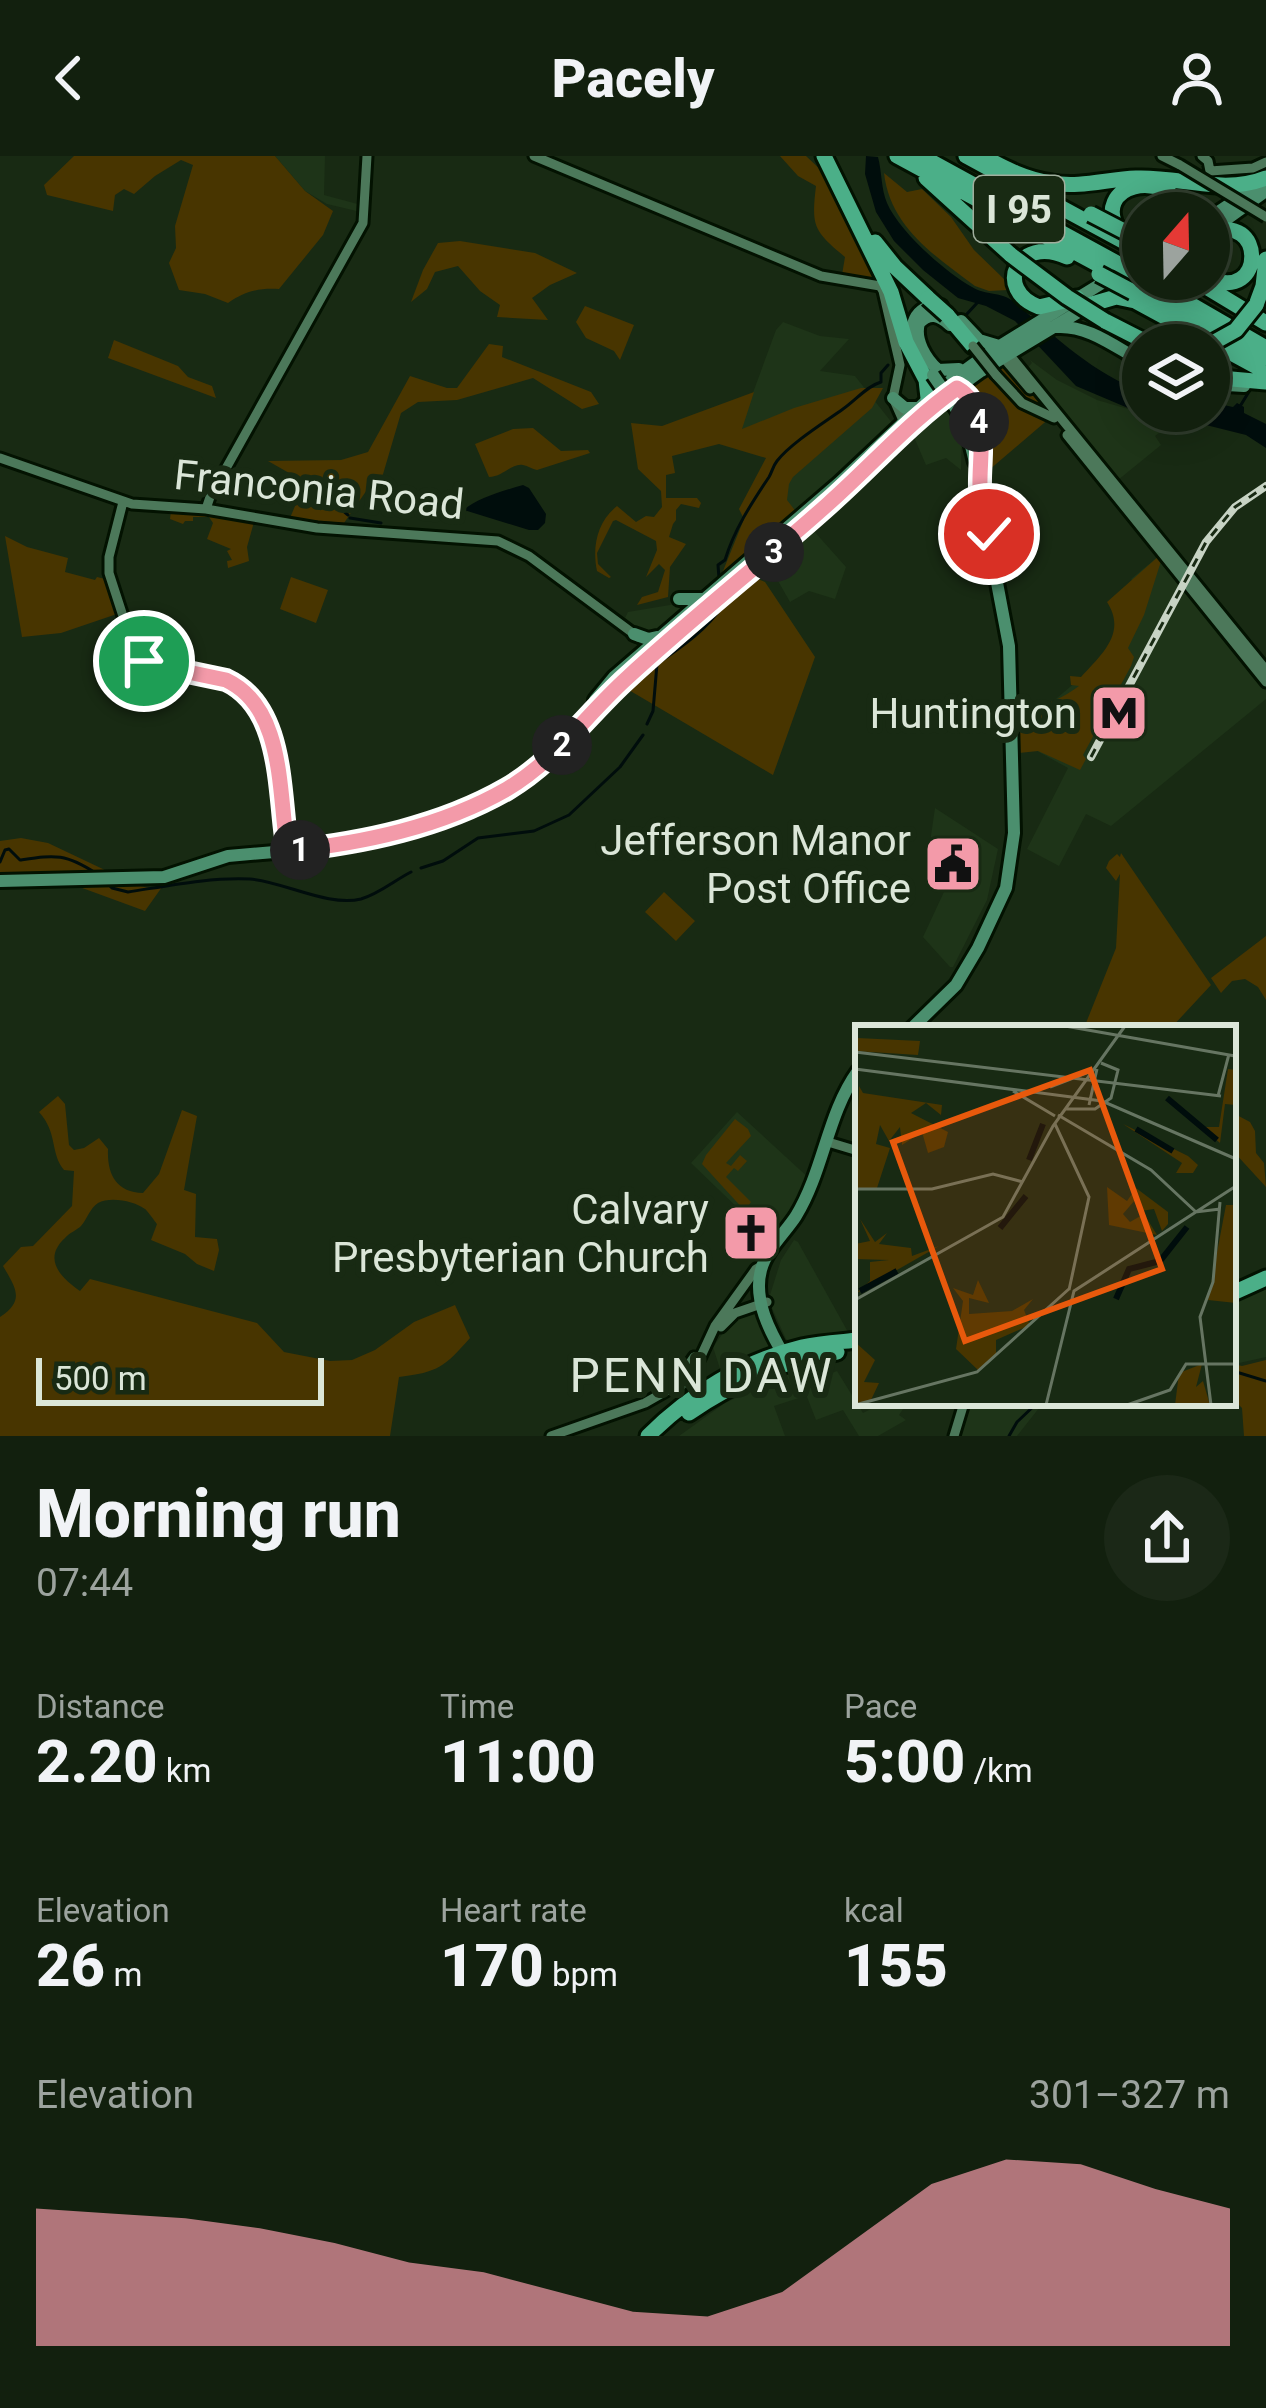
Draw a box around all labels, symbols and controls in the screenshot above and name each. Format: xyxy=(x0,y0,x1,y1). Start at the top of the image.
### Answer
icon: back xyxy=(36,45,102,111)
icon: person xyxy=(1164,45,1230,111)
text: Pacely xyxy=(551,47,715,110)
road number: I 95 xyxy=(974,176,1064,242)
north arrow xyxy=(1122,192,1230,300)
map controls xyxy=(1122,192,1230,432)
button: layers xyxy=(1122,324,1230,432)
pin: 4 xyxy=(949,392,1009,452)
text: 4 xyxy=(970,402,988,441)
street label: Franconia Road xyxy=(172,450,466,529)
pin xyxy=(938,483,1040,585)
icon: check xyxy=(956,501,1022,567)
pin: 3 xyxy=(744,522,804,582)
text: 3 xyxy=(765,532,783,571)
pin xyxy=(93,610,195,712)
icon: arrive xyxy=(111,628,177,694)
metro station icon: Huntington xyxy=(1088,682,1150,744)
place label: Huntington xyxy=(869,689,1077,738)
pin: 2 xyxy=(532,715,592,775)
text: 2 xyxy=(553,725,571,764)
place label: Jefferson Manor Post Office xyxy=(600,816,911,913)
pin: 1 xyxy=(270,820,330,880)
text: 1 xyxy=(291,830,309,869)
public building icon: Jefferson Manor Post Office xyxy=(922,833,984,895)
inset map xyxy=(855,1025,1236,1406)
place label: Calvary Presbyterian Church xyxy=(332,1185,709,1282)
church icon: Calvary Presbyterian Church xyxy=(720,1202,782,1264)
district label: PENN DAW xyxy=(569,1347,835,1404)
scale bar xyxy=(36,1352,324,1405)
text: 500 m xyxy=(54,1359,147,1398)
button: share xyxy=(1104,1475,1230,1601)
text: Morning run xyxy=(36,1476,401,1553)
text: 07:44 xyxy=(36,1560,133,1606)
text: Distance xyxy=(36,1687,164,1726)
text: Time xyxy=(440,1687,514,1726)
text: Pace xyxy=(844,1687,917,1726)
text: 2.20 xyxy=(36,1726,158,1797)
text: 11:00 xyxy=(440,1726,596,1797)
text: 5:00 xyxy=(844,1726,965,1797)
text: km xyxy=(158,1751,211,1790)
text: /km xyxy=(965,1751,1033,1790)
text: Elevation xyxy=(36,1891,170,1930)
text: Heart rate xyxy=(440,1891,587,1930)
text: kcal xyxy=(844,1891,904,1930)
text: 26 xyxy=(36,1930,105,2001)
text: 170 xyxy=(440,1930,544,2001)
text: 155 xyxy=(844,1930,948,2001)
text: m xyxy=(105,1955,142,1994)
text: bpm xyxy=(544,1955,618,1994)
text: Elevation xyxy=(36,2072,194,2118)
text: 301–327 m xyxy=(1029,2072,1230,2118)

